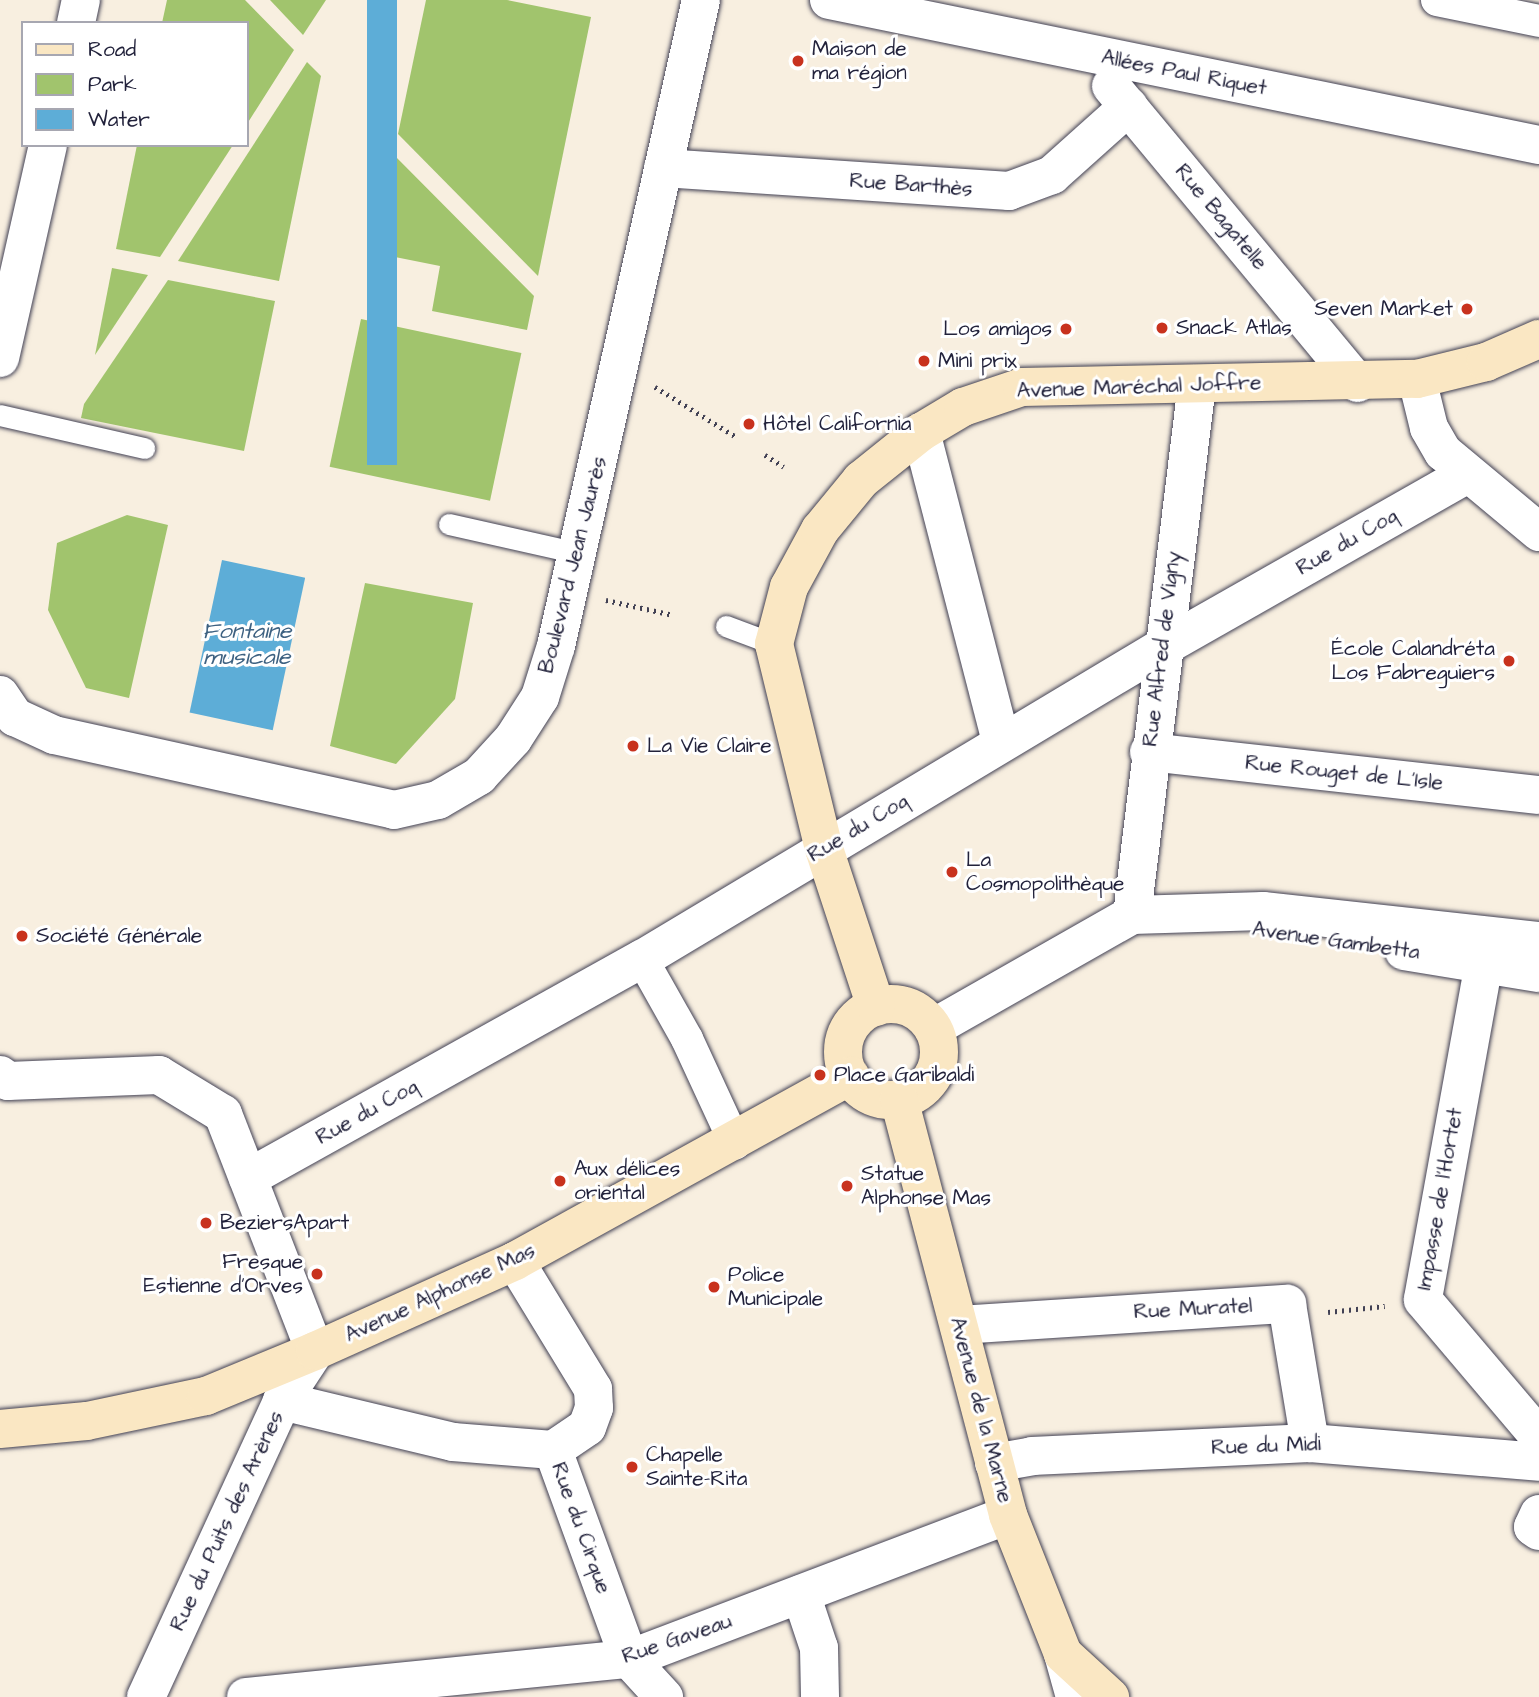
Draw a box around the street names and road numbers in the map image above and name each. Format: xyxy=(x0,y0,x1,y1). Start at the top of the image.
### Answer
street label: Allées Paul Riquet xyxy=(1099,45,1269,101)
street label: Rue Bagatelle xyxy=(1169,159,1273,275)
street label: Rue Barthès xyxy=(849,168,973,202)
street label: Avenue Maréchal Joffre xyxy=(1016,370,1262,404)
street label: Boulevard Jean Jaurès xyxy=(534,454,612,676)
street label: Rue du Coq xyxy=(1292,503,1402,581)
street label: Rue Alfred de Vigny xyxy=(1138,550,1186,748)
street label: Rue Rouget de L'Isle xyxy=(1244,750,1444,796)
street label: Rue du Coq xyxy=(803,788,913,868)
street label: Avenue Gambetta xyxy=(1251,917,1421,965)
street label: Rue du Coq xyxy=(312,1074,422,1150)
street label: Impasse de l'Hortet xyxy=(1412,1106,1468,1292)
street label: Avenue Alphonse Mas xyxy=(341,1238,539,1348)
street label: Rue Muratel xyxy=(1133,1293,1253,1325)
street label: Avenue de la Marne xyxy=(944,1314,1018,1506)
street label: Rue du Puits des Arènes xyxy=(165,1407,289,1635)
street label: Rue du Midi xyxy=(1211,1431,1321,1461)
street label: Rue du Cirque xyxy=(546,1459,616,1597)
street label: Rue Gaveau xyxy=(619,1608,735,1670)

